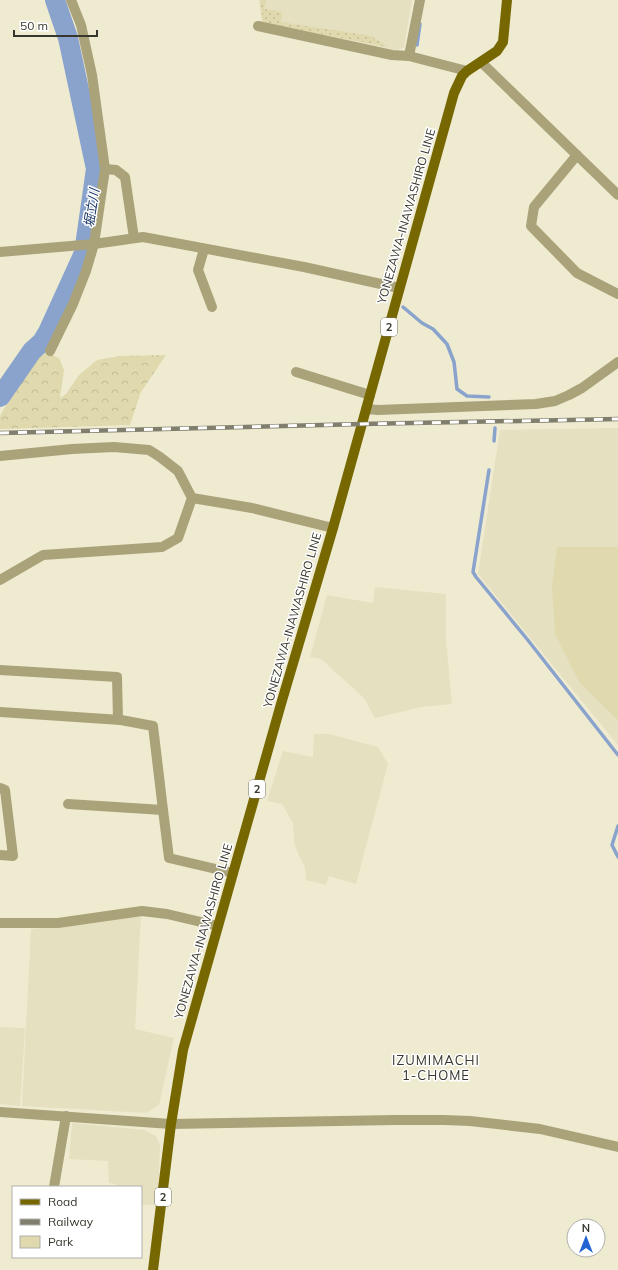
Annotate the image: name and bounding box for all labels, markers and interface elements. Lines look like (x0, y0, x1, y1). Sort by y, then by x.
scale bar (14, 12, 97, 38)
text: 50 m (20, 18, 48, 33)
street label: YONEZAWA-INAWASHIRO LINE (374, 127, 438, 306)
water label: 堀立川 (80, 186, 102, 229)
road number: 2 (381, 318, 397, 336)
street label: YONEZAWA-INAWASHIRO LINE (260, 531, 324, 710)
road number: 2 (249, 780, 265, 798)
street label: YONEZAWA-INAWASHIRO LINE (171, 842, 235, 1021)
district label: IZUMIMACHI 1-CHOME (392, 1052, 480, 1083)
legend (12, 1186, 142, 1258)
road number: 2 (155, 1188, 171, 1206)
text: Road (48, 1194, 77, 1209)
text: Railway (48, 1214, 94, 1229)
north arrow (566, 1218, 606, 1258)
text: N (582, 1221, 590, 1235)
text: Park (48, 1234, 74, 1249)

